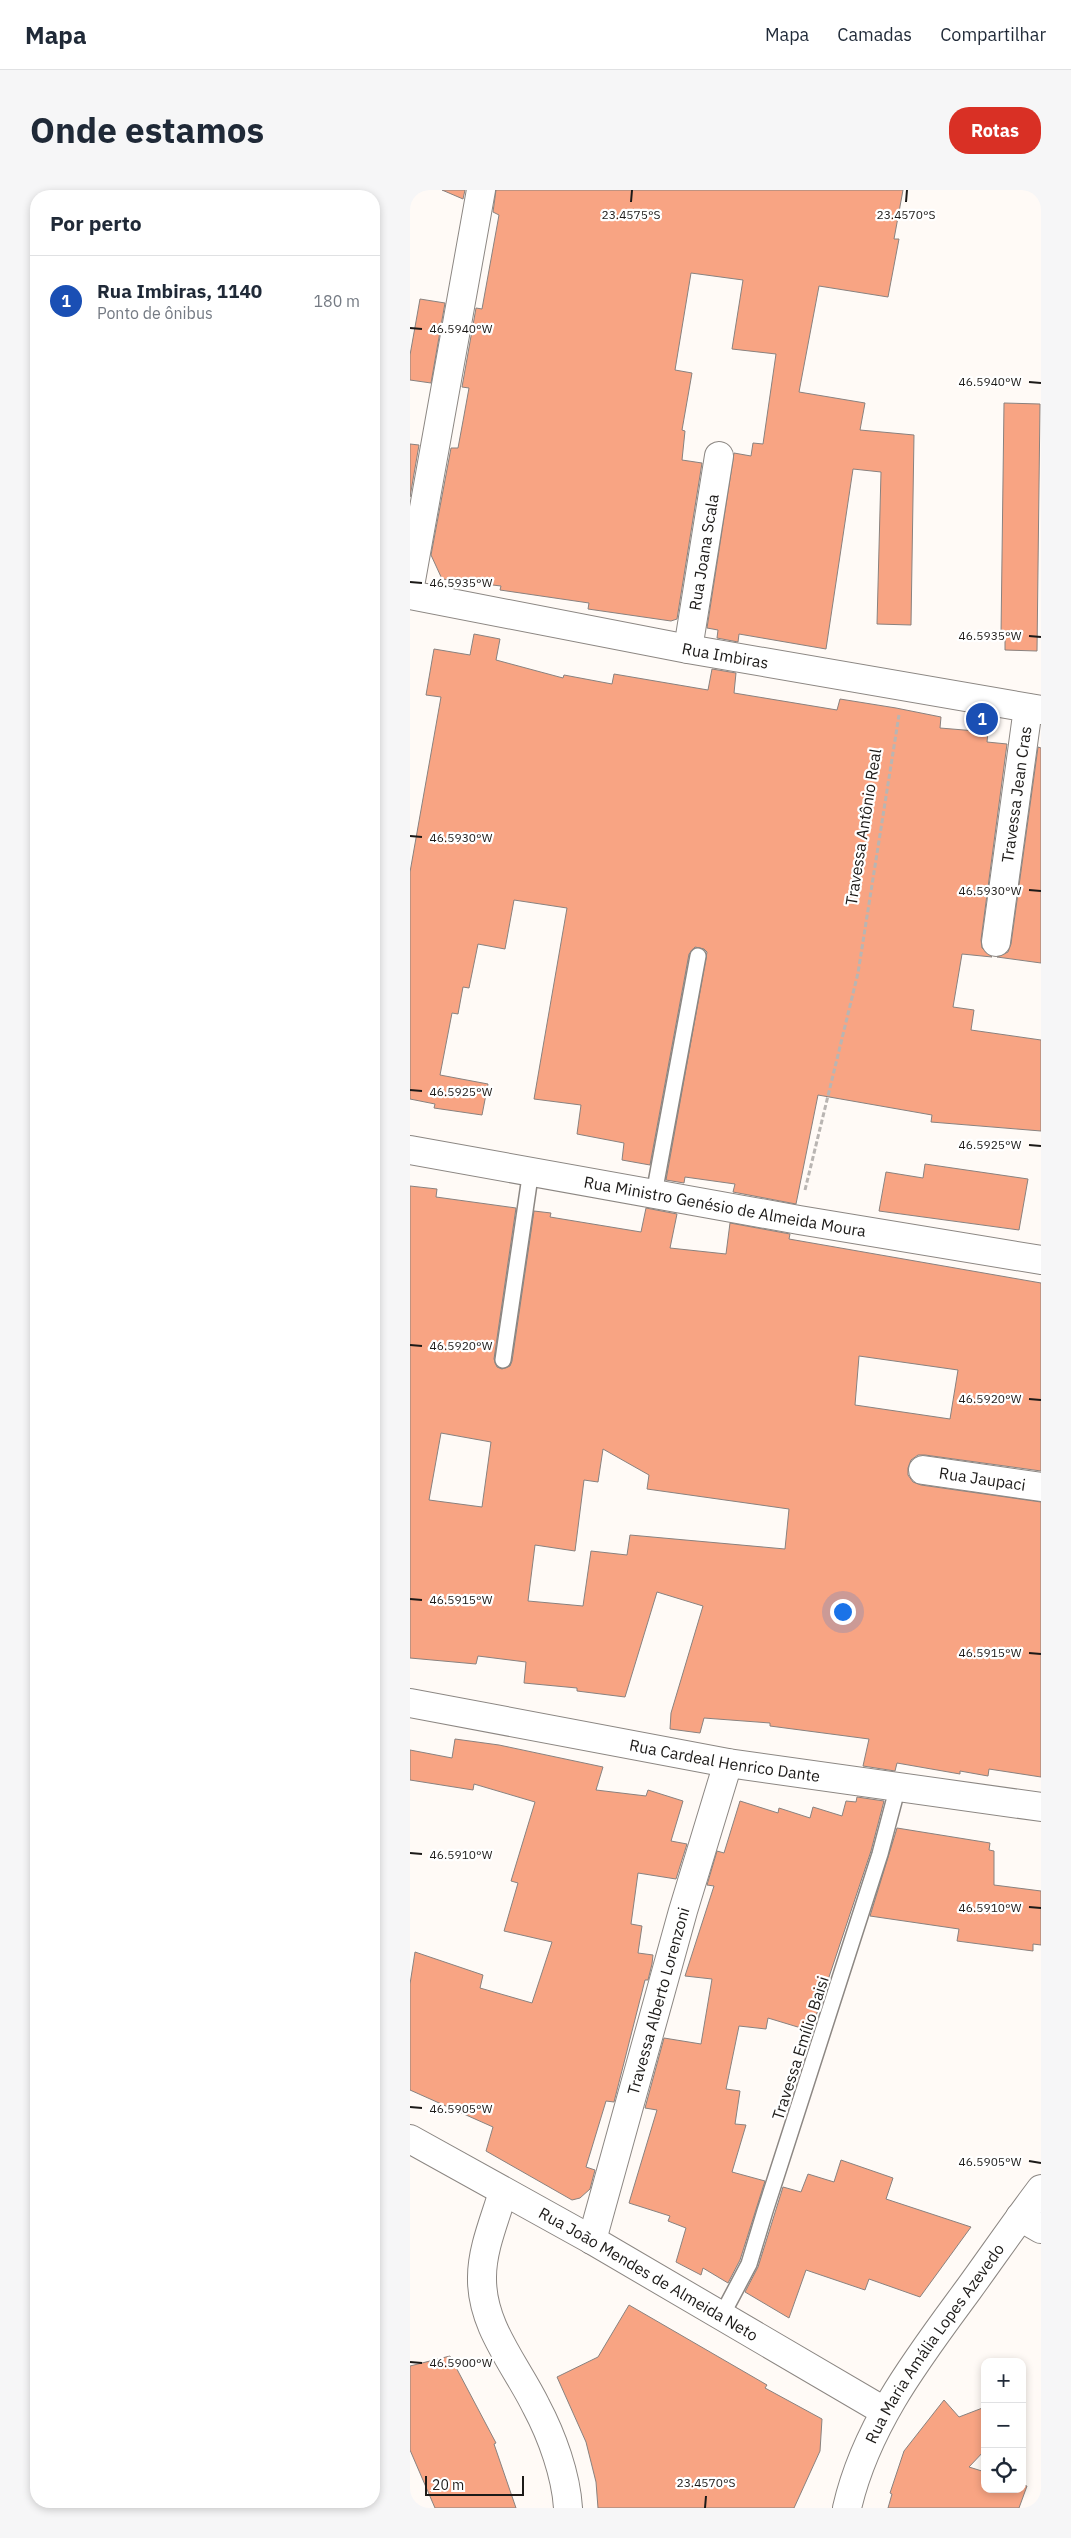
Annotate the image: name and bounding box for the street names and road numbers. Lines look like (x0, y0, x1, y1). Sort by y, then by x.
street label: Rua Joana Scala (684, 492, 723, 612)
street label: Rua Imbiras (680, 638, 770, 673)
street label: Travessa Jean Cras (997, 725, 1035, 864)
street label: Travessa Antônio Real (841, 747, 885, 907)
street label: Rua Ministro Genésio de Almeida Moura (582, 1171, 868, 1241)
street label: Rua Jaupaci (938, 1462, 1027, 1495)
street label: Rua Cardeal Henrico Dante (628, 1735, 822, 1786)
street label: Travessa Alberto Lorenzoni (623, 1905, 694, 2097)
street label: Travessa Emílio Baisi (767, 1973, 833, 2123)
street label: Rua João Mendes de Almeida Neto (535, 2203, 762, 2345)
street label: Rua Maria Amália Lopes Azevedo (861, 2239, 1008, 2446)

